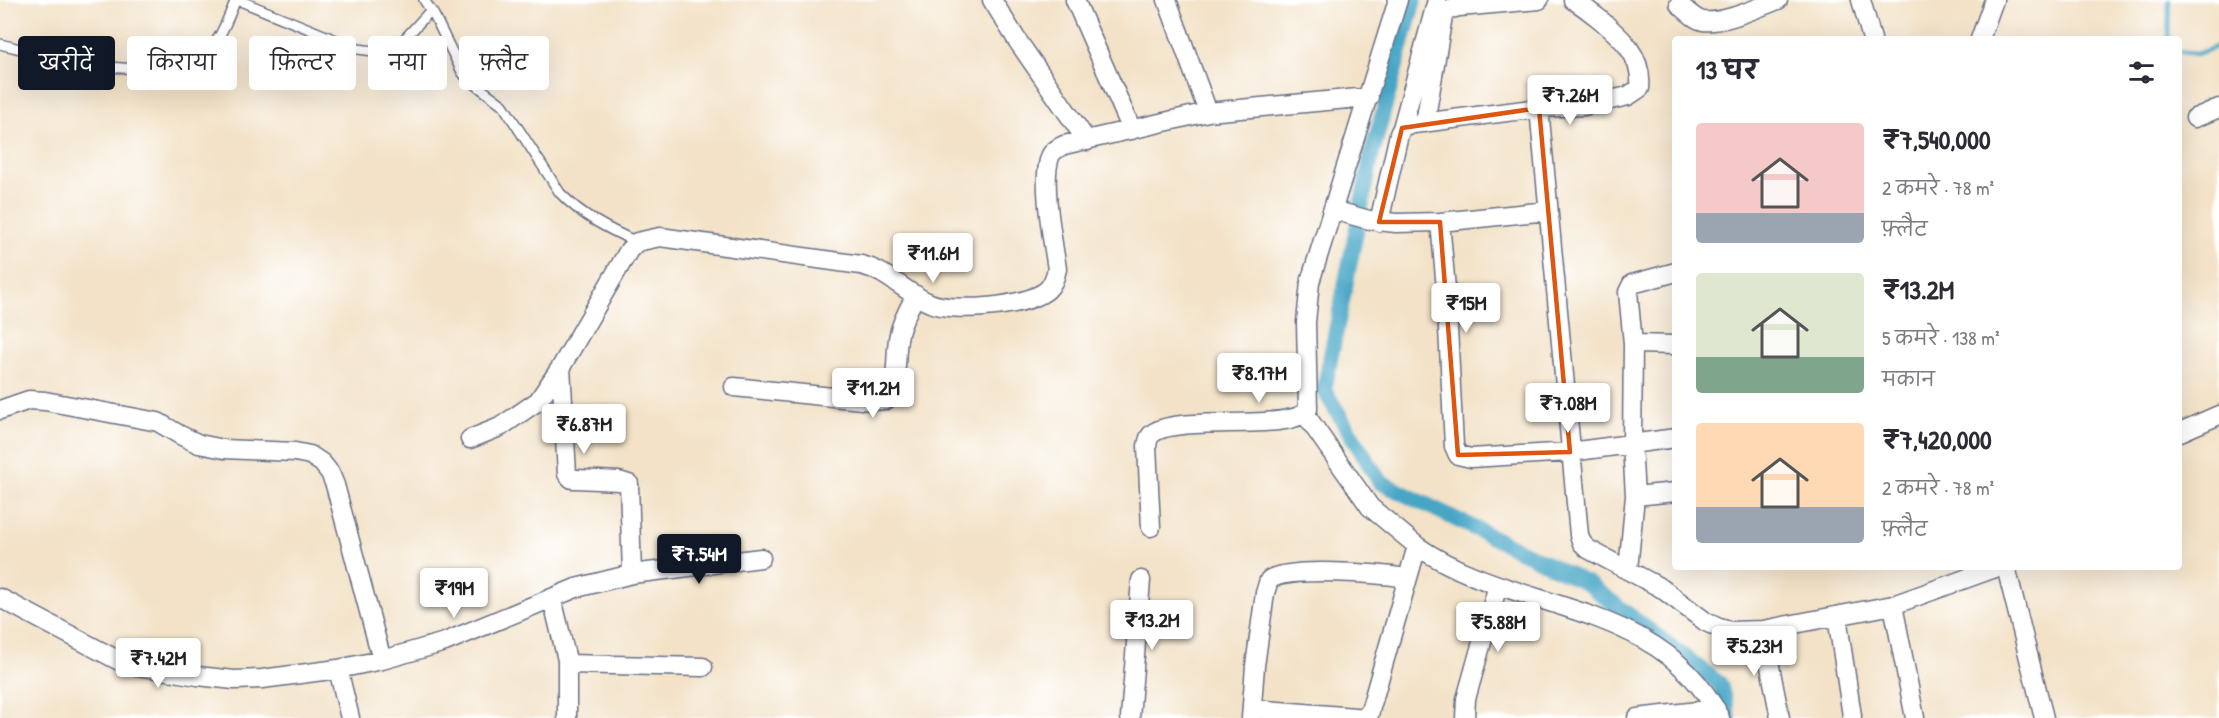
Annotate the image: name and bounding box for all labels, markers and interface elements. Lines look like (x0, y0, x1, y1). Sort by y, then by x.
chip: खरीदें (18, 36, 115, 90)
chip: किराया (127, 36, 237, 90)
chip: फ़िल्टर (249, 36, 356, 90)
chip: नया (368, 36, 447, 90)
chip: फ़्लैट (459, 36, 549, 90)
text: 13 घर (1696, 52, 1758, 87)
icon: filters (2125, 56, 2158, 89)
pin: ₹7.26M (1521, 75, 1619, 126)
text: ₹7.26M (1541, 81, 1599, 108)
text: ₹7,540,000 (1882, 122, 1991, 157)
icon: home (1744, 147, 1816, 219)
text: 2 कमरे · 78 m² (1882, 174, 1994, 201)
text: फ़्लैट (1882, 215, 1928, 242)
pin: ₹11.6M (884, 233, 982, 284)
text: ₹11.6M (907, 239, 959, 266)
text: ₹13.2M (1882, 272, 1954, 307)
pin: ₹15M (1430, 283, 1502, 334)
text: ₹15M (1445, 289, 1487, 316)
icon: home (1744, 297, 1816, 369)
text: 5 कमरे · 138 m² (1882, 324, 2000, 351)
pin: ₹8.17M (1210, 353, 1308, 404)
text: ₹8.17M (1231, 359, 1287, 386)
text: मकान (1882, 365, 1935, 392)
pin: ₹11.2M (824, 368, 922, 419)
text: ₹11.2M (846, 374, 900, 401)
pin: ₹7.08M (1519, 383, 1617, 434)
text: ₹7.08M (1539, 389, 1597, 416)
pin: ₹6.87M (535, 404, 633, 455)
text: ₹6.87M (556, 410, 612, 437)
text: ₹7,420,000 (1882, 422, 1992, 457)
icon: home (1744, 447, 1816, 519)
text: 2 कमरे · 78 m² (1882, 474, 1994, 501)
text: फ़्लैट (1882, 515, 1928, 542)
pin: ₹7.54M (650, 534, 748, 585)
text: ₹7.54M (671, 540, 727, 567)
pin: ₹19M (418, 568, 490, 619)
text: ₹19M (434, 574, 474, 601)
pin: ₹13.2M (1103, 600, 1201, 651)
pin: ₹5.88M (1449, 602, 1547, 653)
text: ₹13.2M (1124, 606, 1180, 633)
text: ₹5.88M (1470, 608, 1526, 635)
pin: ₹5.23M (1705, 626, 1803, 677)
text: ₹5.23M (1726, 632, 1782, 659)
pin: ₹7.42M (109, 638, 207, 689)
text: ₹7.42M (130, 644, 186, 671)

